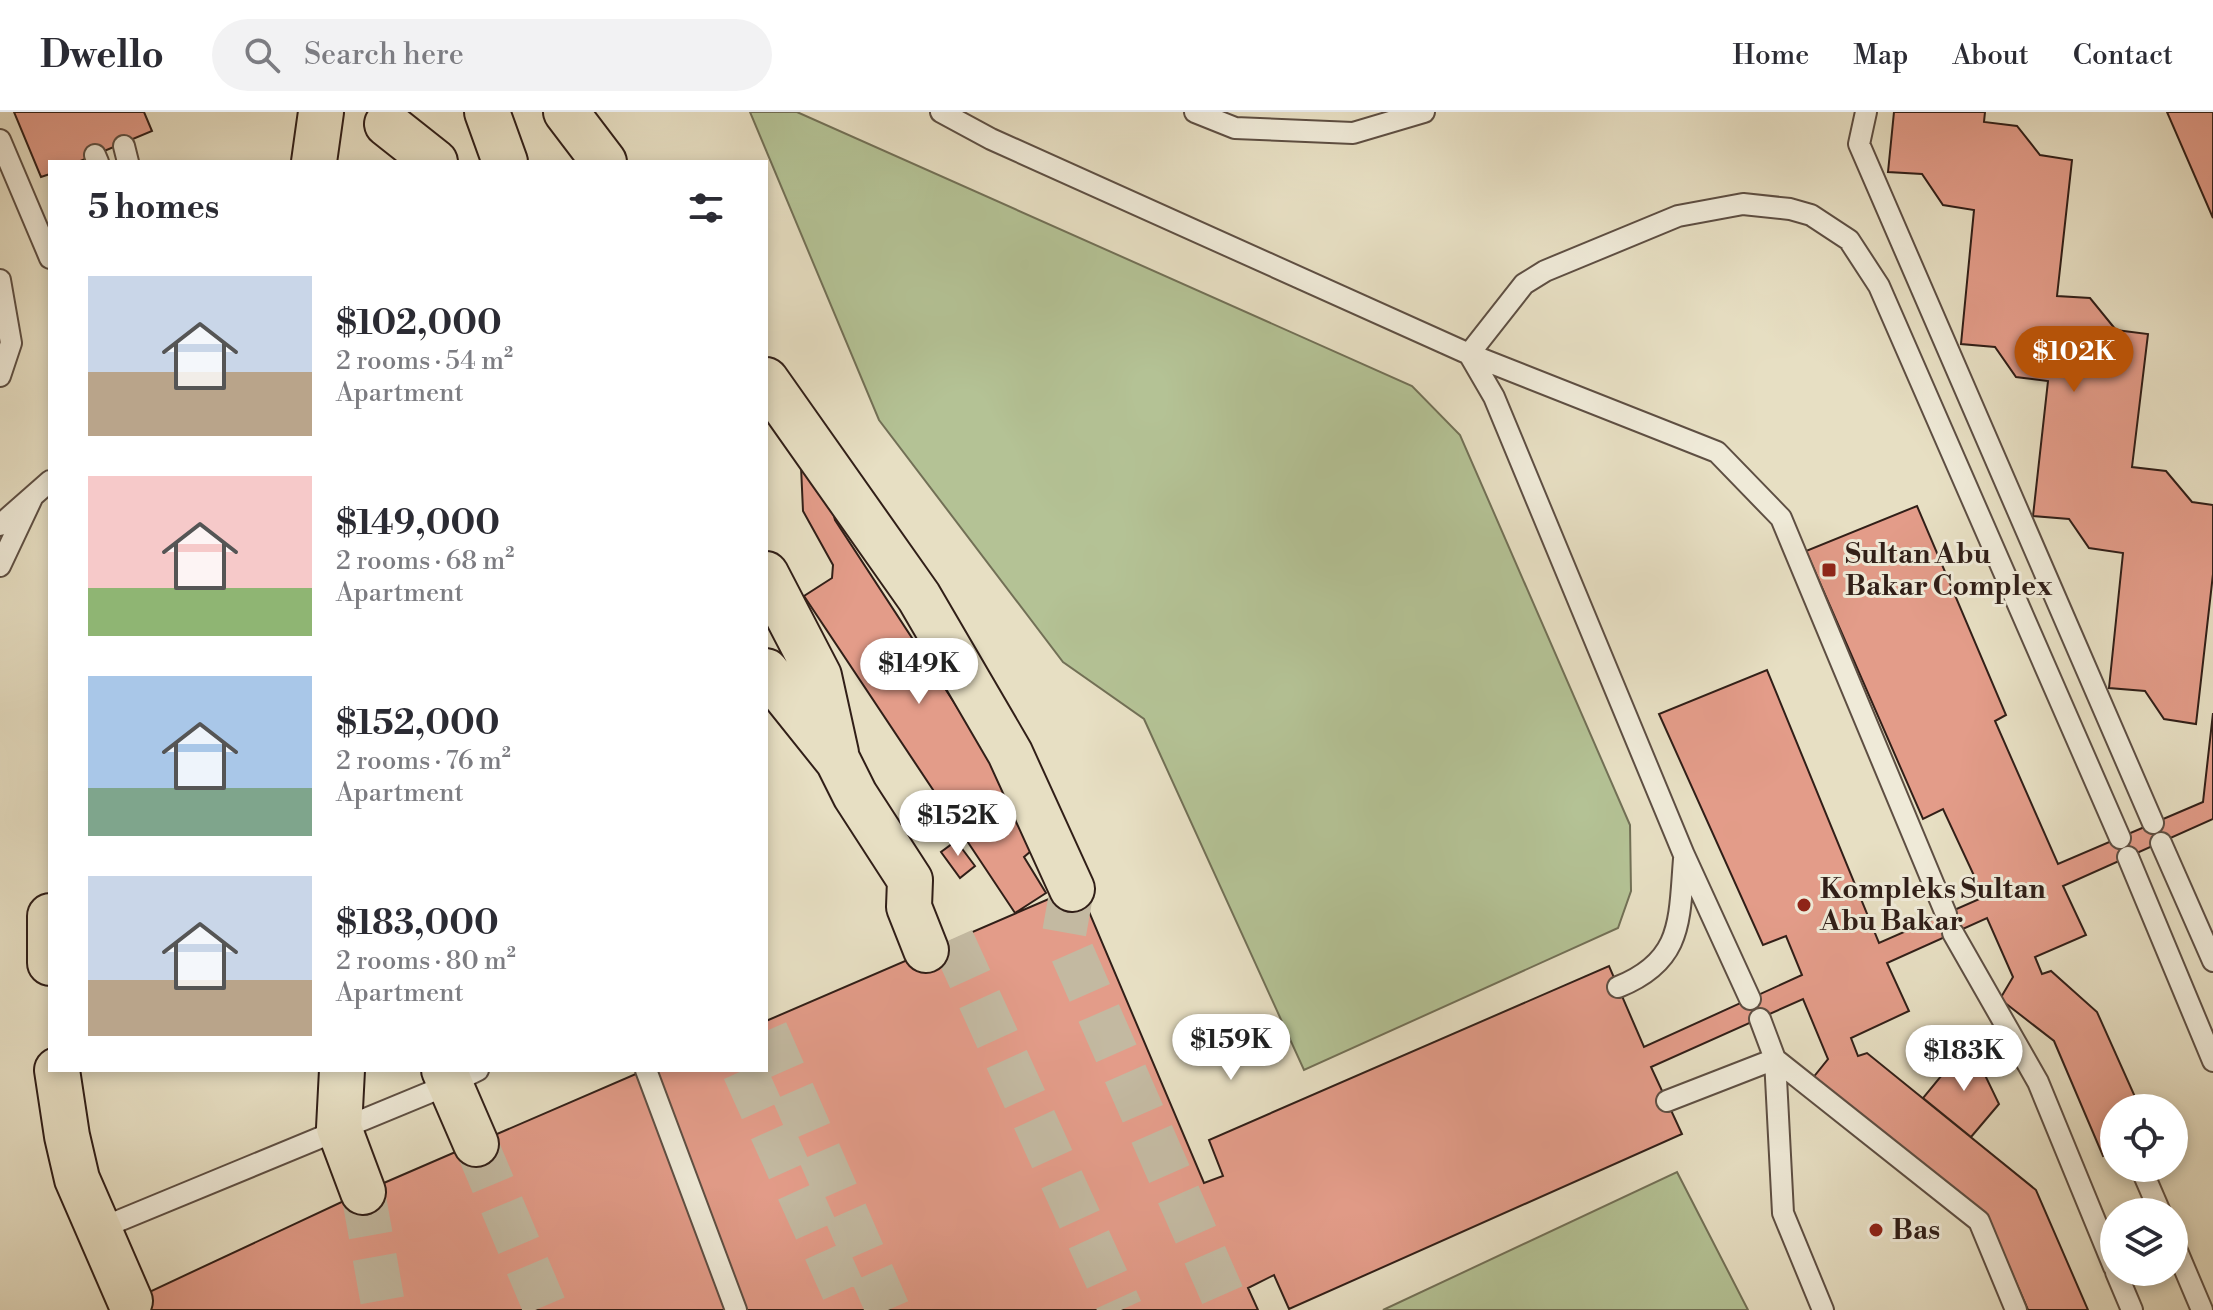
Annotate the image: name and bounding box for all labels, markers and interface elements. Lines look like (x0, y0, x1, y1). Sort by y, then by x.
search box (212, 19, 772, 91)
text: Dwello (40, 32, 164, 79)
icon: search (240, 33, 284, 77)
text: Search here (304, 36, 464, 74)
text: Home (1733, 38, 1809, 73)
text: Map (1853, 38, 1908, 73)
text: About (1952, 38, 2029, 73)
text: Contact (2073, 38, 2173, 73)
icon: filters (684, 186, 728, 230)
text: 5 homes (88, 187, 219, 229)
text: $102,000 (336, 303, 502, 345)
icon: home (152, 308, 248, 404)
pin: $102K (2018, 326, 2130, 394)
text: $102K (2032, 336, 2116, 368)
text: 2 rooms · 54 m² (336, 345, 513, 377)
text: Apartment (336, 377, 464, 409)
text: $149,000 (336, 503, 500, 545)
icon: home (152, 508, 248, 604)
place label: Sultan Abu Bakar Complex (1845, 537, 2053, 604)
text: 2 rooms · 68 m² (336, 545, 514, 577)
marker: Sultan Abu Bakar Complex (1820, 561, 1838, 579)
text: Apartment (336, 577, 464, 609)
pin: $149K (863, 638, 975, 706)
text: $149K (878, 648, 960, 680)
text: $152,000 (336, 703, 499, 745)
icon: home (152, 708, 248, 804)
text: 2 rooms · 76 m² (336, 745, 511, 777)
text: Apartment (336, 777, 464, 809)
pin: $152K (902, 790, 1014, 858)
text: $152K (917, 800, 999, 832)
place label: Kompleks Sultan Abu Bakar (1819, 872, 2046, 939)
marker: Kompleks Sultan Abu Bakar (1795, 896, 1813, 914)
text: $183,000 (336, 903, 499, 945)
icon: home (152, 908, 248, 1004)
text: 2 rooms · 80 m² (336, 945, 516, 977)
text: Apartment (336, 977, 464, 1009)
pin: $159K (1175, 1014, 1287, 1082)
text: $159K (1190, 1024, 1272, 1056)
pin: $183K (1908, 1025, 2020, 1093)
text: $183K (1924, 1035, 2004, 1067)
map controls (2100, 1094, 2188, 1286)
button: locate (2100, 1094, 2188, 1182)
button: layers (2100, 1198, 2188, 1286)
place label: Bas (1892, 1213, 1940, 1248)
marker: Bas (1867, 1221, 1885, 1239)

